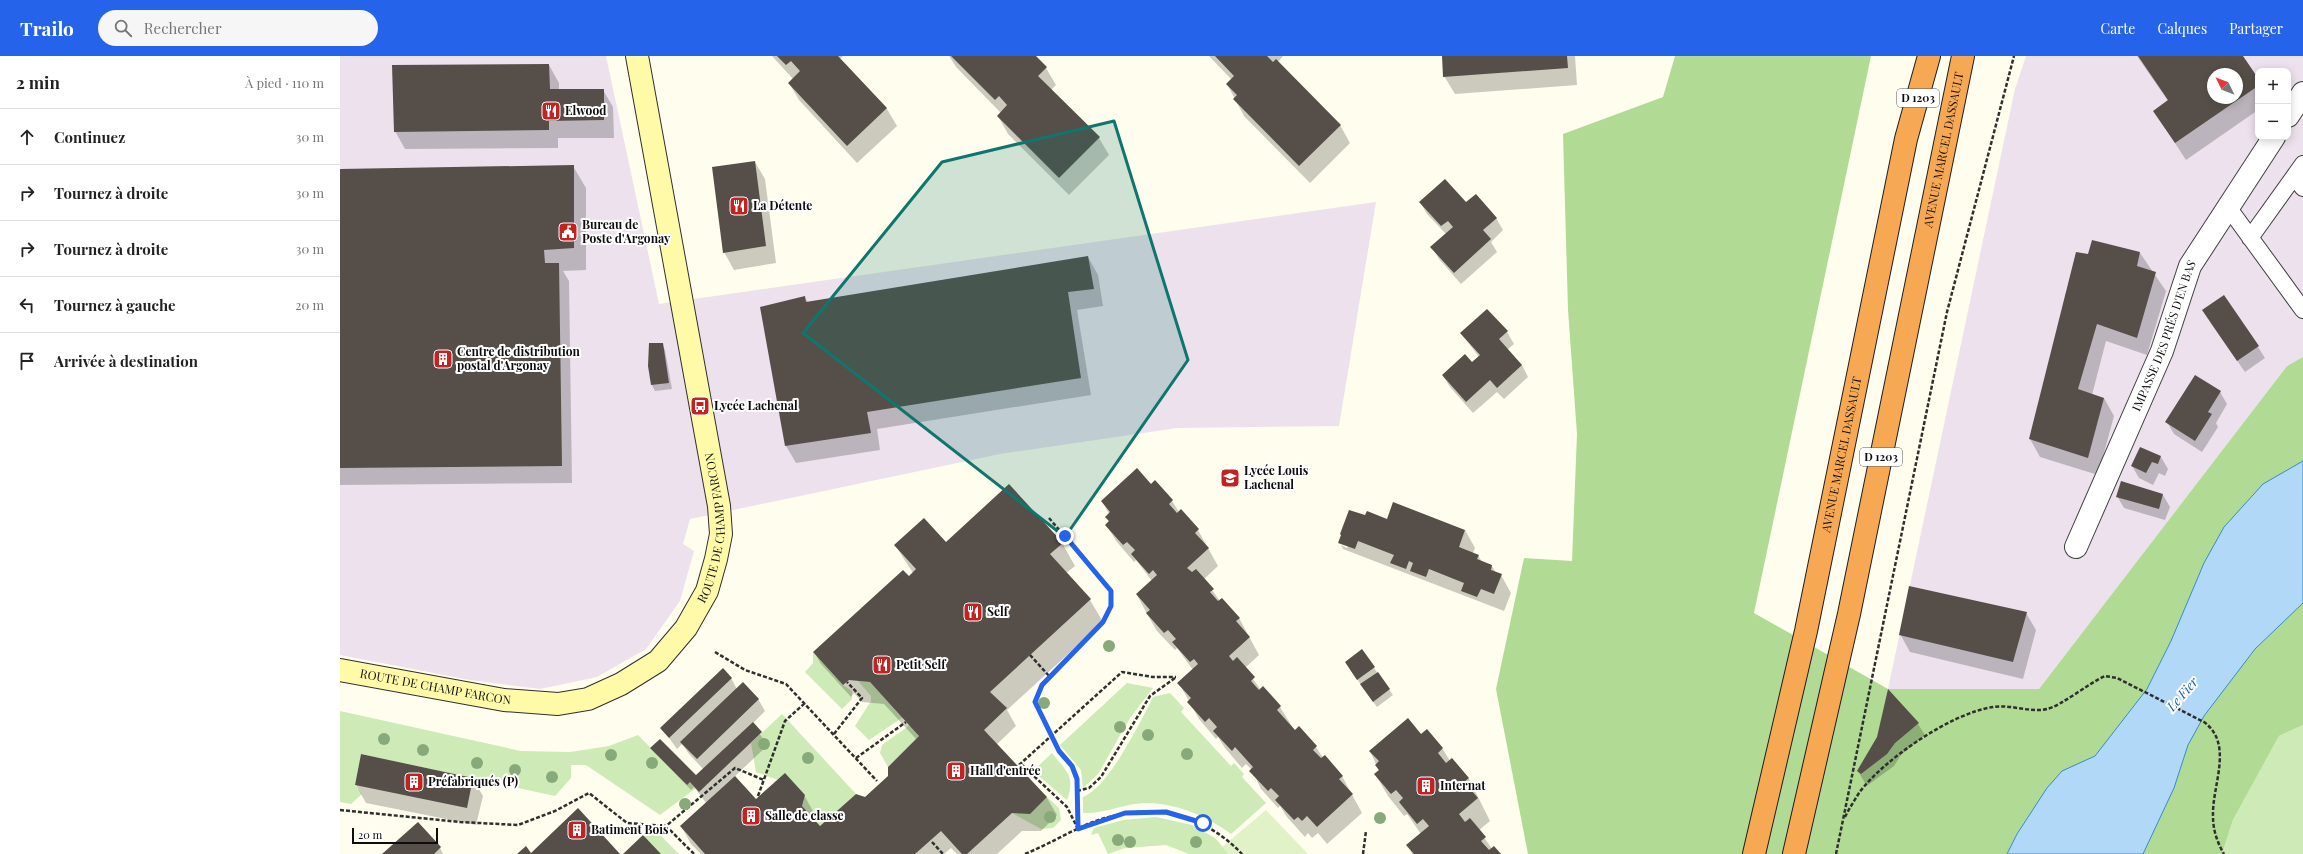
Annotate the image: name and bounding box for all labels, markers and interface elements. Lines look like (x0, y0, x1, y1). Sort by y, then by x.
search box (98, 10, 378, 46)
text: Trailo (20, 15, 74, 41)
icon: search (112, 17, 134, 39)
text: Rechercher (144, 18, 222, 38)
text: Carte (2101, 19, 2135, 38)
text: Calques (2157, 19, 2207, 38)
text: Partager (2229, 19, 2283, 38)
north arrow (2207, 68, 2243, 104)
map controls (2255, 68, 2291, 140)
button: + (2255, 68, 2291, 104)
street label: AVENUE MARCEL DASSAULT (1919, 70, 1967, 230)
text: 2 min (16, 71, 60, 93)
text: À pied · 110 m (245, 74, 324, 91)
road number: D 1203 (1897, 89, 1939, 107)
restaurant icon: Elwood (540, 100, 562, 122)
place label: Elwood (565, 102, 606, 118)
button: − (2255, 104, 2291, 140)
icon: ahead (16, 126, 38, 148)
text: Continuez (54, 127, 125, 147)
text: 30 m (296, 128, 324, 145)
icon: right (16, 182, 38, 204)
text: Tournez à droite (54, 183, 168, 203)
text: 30 m (296, 184, 324, 201)
restaurant icon: La Détente (728, 195, 750, 217)
place label: La Détente (753, 197, 812, 213)
place label: Bureau de Poste d'Argonay (582, 216, 671, 246)
public building icon: Bureau de Poste d'Argonay (557, 221, 579, 243)
icon: right (16, 238, 38, 260)
text: Tournez à droite (54, 239, 168, 259)
text: 30 m (296, 240, 324, 257)
street label: IMPASSE DES PRÉS D'EN BAS (2128, 256, 2199, 413)
icon: left (16, 294, 38, 316)
text: Tournez à gauche (54, 295, 176, 315)
text: 20 m (295, 296, 324, 313)
place label: Centre de distribution postal d'Argonay (457, 343, 581, 373)
building icon: Centre de distribution postal d'Argonay (432, 348, 454, 370)
icon: arrive (16, 350, 38, 372)
text: Arrivée à destination (54, 351, 198, 371)
street label: AVENUE MARCEL DASSAULT (1817, 375, 1865, 535)
bus stop icon: Lycée Lachenal (689, 395, 711, 417)
place label: Lycée Lachenal (714, 397, 798, 413)
road number: D 1203 (1860, 448, 1902, 466)
street label: ROUTE DE CHAMP FARCON (693, 451, 728, 605)
place label: Lycée Louis Lachenal (1244, 462, 1309, 492)
school or university icon: Lycée Louis Lachenal (1219, 467, 1241, 489)
route end (1056, 527, 1074, 545)
restaurant icon: Self (962, 601, 984, 623)
place label: Self (987, 603, 1010, 619)
restaurant icon: Petit Self (871, 654, 893, 676)
place label: Petit Self (896, 656, 947, 672)
street label: ROUTE DE CHAMP FARCON (359, 665, 512, 708)
water label: Le Fier (2162, 673, 2201, 715)
building icon: Hall d'entrée (945, 760, 967, 782)
place label: Hall d'entrée (970, 762, 1041, 778)
building icon: Préfabriqués (P) (403, 771, 425, 793)
place label: Préfabriqués (P) (428, 773, 518, 789)
building icon: Internat (1415, 775, 1437, 797)
place label: Internat (1440, 777, 1486, 793)
building icon: Salle de classe (740, 805, 762, 827)
place label: Salle de classe (765, 807, 844, 823)
route start (1194, 814, 1212, 832)
building icon: Batiment Bois (566, 819, 588, 841)
place label: Batiment Bois (591, 821, 669, 837)
scale bar (352, 826, 438, 845)
text: 20 m (358, 827, 382, 842)

